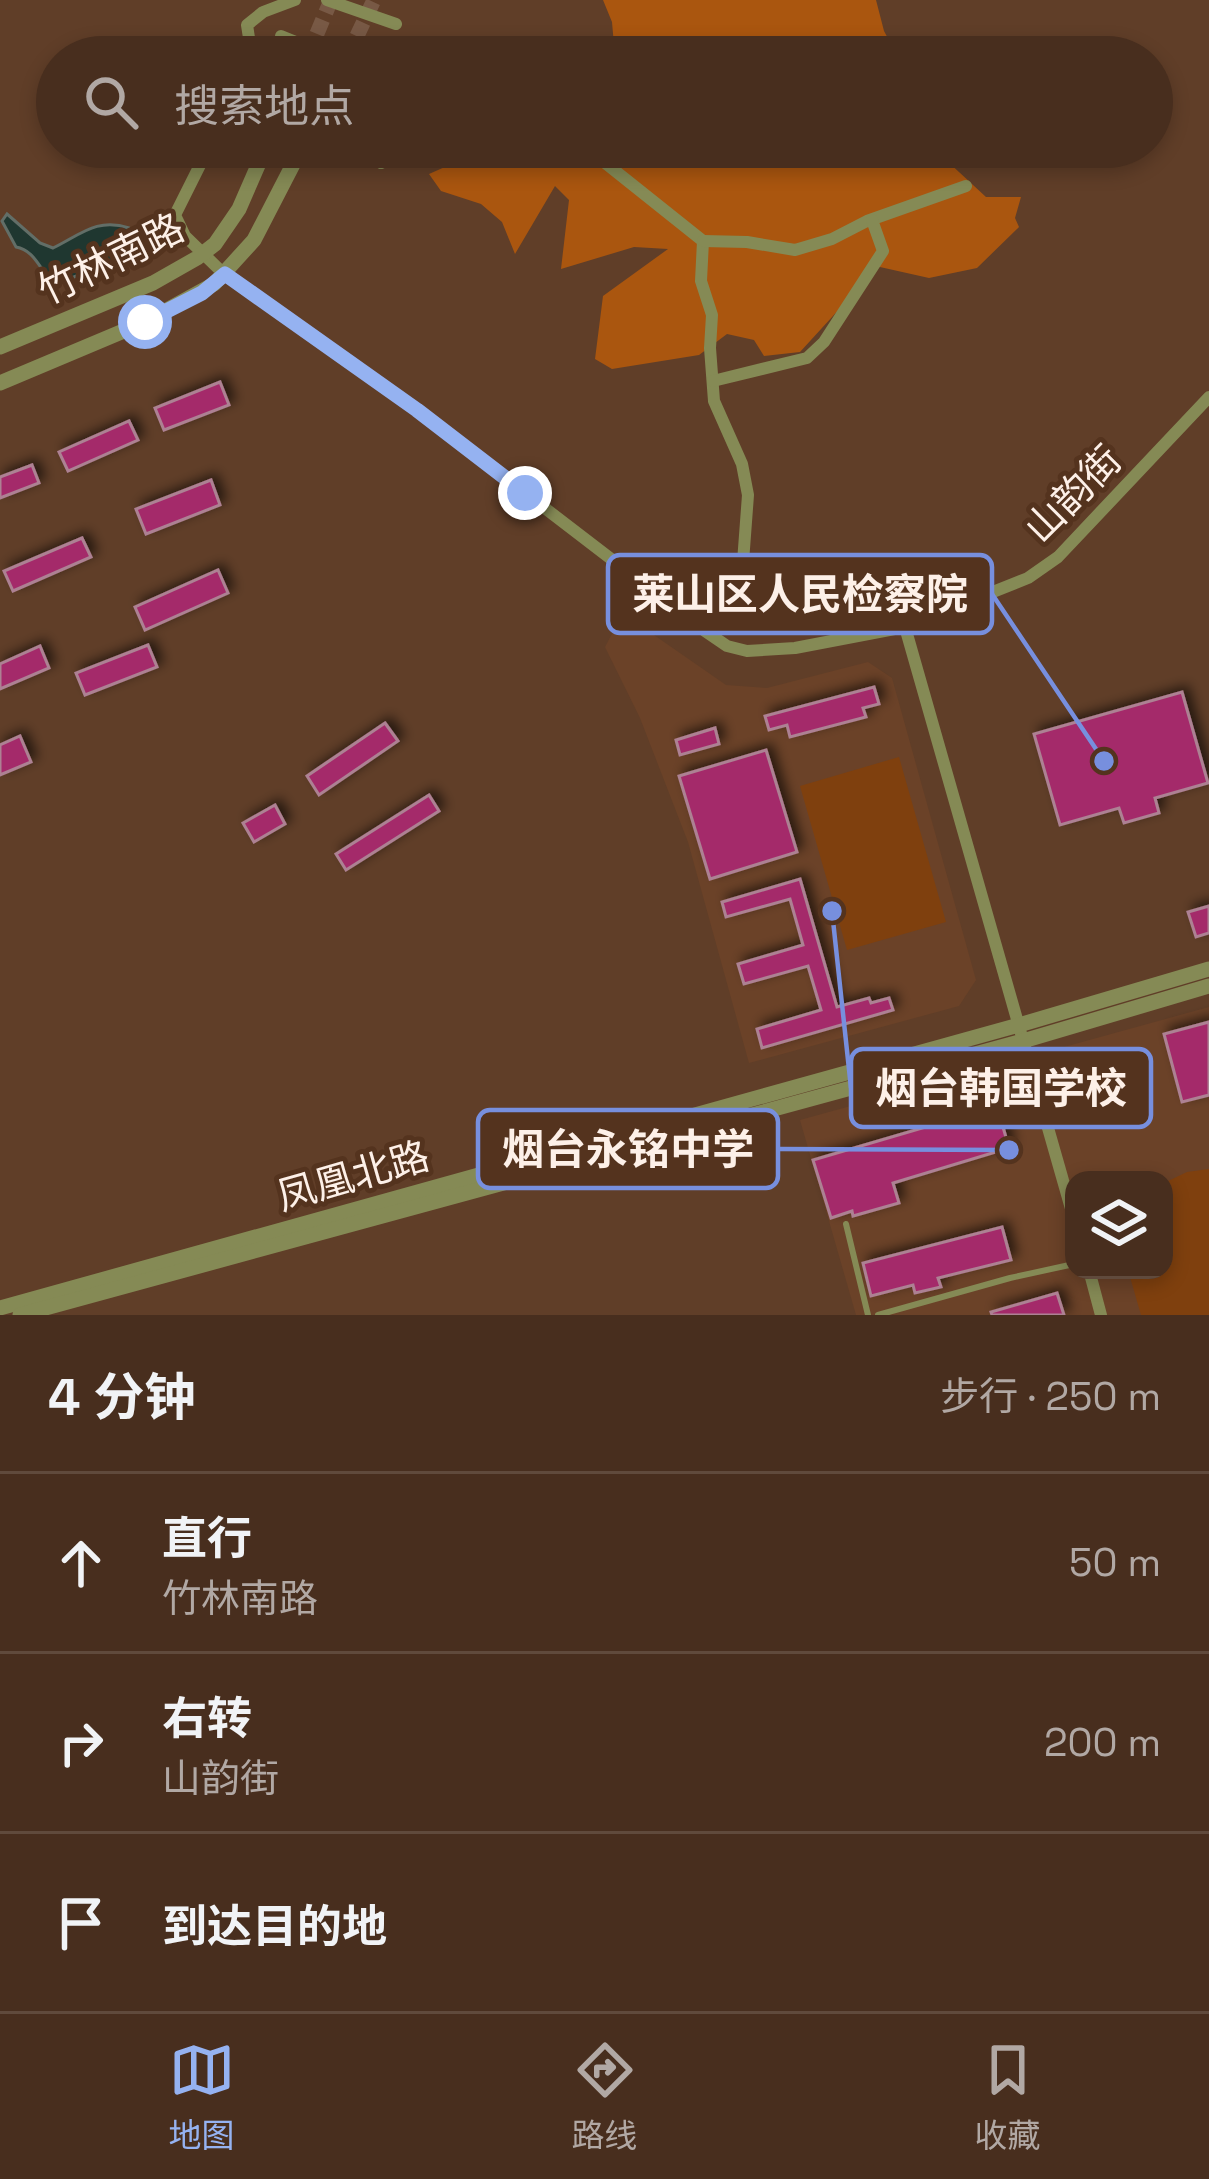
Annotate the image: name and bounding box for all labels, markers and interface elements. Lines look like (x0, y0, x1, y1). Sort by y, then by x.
search box (36, 36, 1173, 168)
icon: search (78, 69, 144, 135)
text: 搜索地点 (174, 78, 354, 135)
street label: 竹林南路 (30, 203, 192, 315)
route start (118, 295, 172, 349)
street label: 山韵街 (1014, 435, 1132, 553)
route end (498, 466, 552, 520)
callout: 莱山区人民检察院 (608, 555, 992, 633)
text: 莱山区人民检察院 (632, 568, 968, 621)
callout: 烟台韩国学校 (851, 1049, 1151, 1127)
text: 烟台韩国学校 (875, 1062, 1127, 1115)
callout: 烟台永铭中学 (478, 1110, 778, 1188)
text: 烟台永铭中学 (502, 1123, 754, 1176)
street label: 凤凰北路 (271, 1131, 435, 1221)
map controls (1065, 1171, 1173, 1279)
button: layers (1065, 1171, 1173, 1279)
text: 4 分钟 (48, 1365, 195, 1430)
text: 步行 · 250 m (940, 1372, 1161, 1421)
text: 直行 (162, 1510, 252, 1567)
icon: ahead (48, 1530, 114, 1596)
text: 50 m (1069, 1538, 1161, 1587)
text: 竹林南路 (162, 1574, 318, 1623)
text: 右转 (162, 1690, 252, 1747)
icon: right (48, 1710, 114, 1776)
text: 200 m (1044, 1718, 1161, 1767)
text: 山韵街 (162, 1754, 279, 1803)
icon: arrive (48, 1890, 114, 1956)
text: 到达目的地 (162, 1898, 387, 1955)
tab: 地图 (169, 2037, 235, 2157)
tab: 路线 (572, 2037, 638, 2157)
tab: 收藏 (975, 2037, 1041, 2157)

